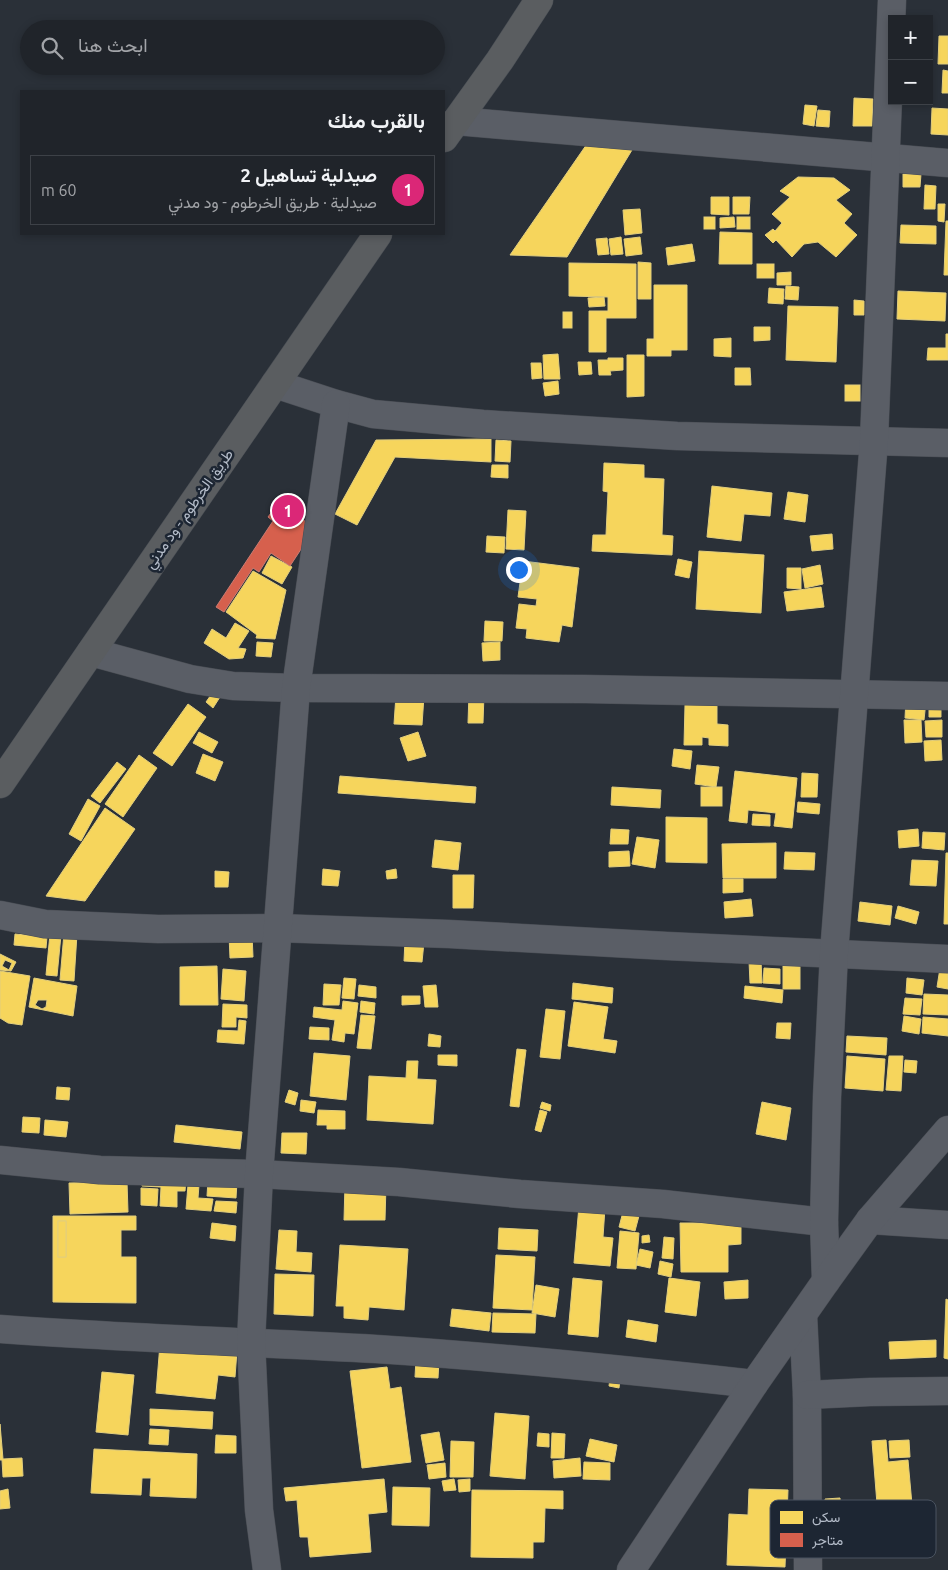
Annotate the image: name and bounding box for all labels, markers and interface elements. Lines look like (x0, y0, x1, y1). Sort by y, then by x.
map controls (888, 15, 933, 105)
button: + (888, 15, 933, 60)
search box (20, 20, 445, 75)
icon: search (38, 34, 66, 62)
text: ابحث هنا (78, 34, 148, 56)
button: − (888, 60, 933, 105)
text: بالقرب منك (328, 108, 425, 132)
text: صيدلية تساهيل 2 (240, 164, 377, 186)
text: 60 m (41, 181, 77, 199)
text: 1 (403, 181, 413, 199)
text: صيدلية · طريق الخرطوم - ود مدني (168, 193, 377, 211)
street label: طريق الخرطوم - ود مدني (141, 446, 240, 575)
pin: 1 (272, 492, 304, 530)
your location (506, 557, 532, 583)
legend (770, 1500, 936, 1558)
text: سكن (812, 1509, 840, 1526)
text: متاجر (811, 1532, 843, 1549)

